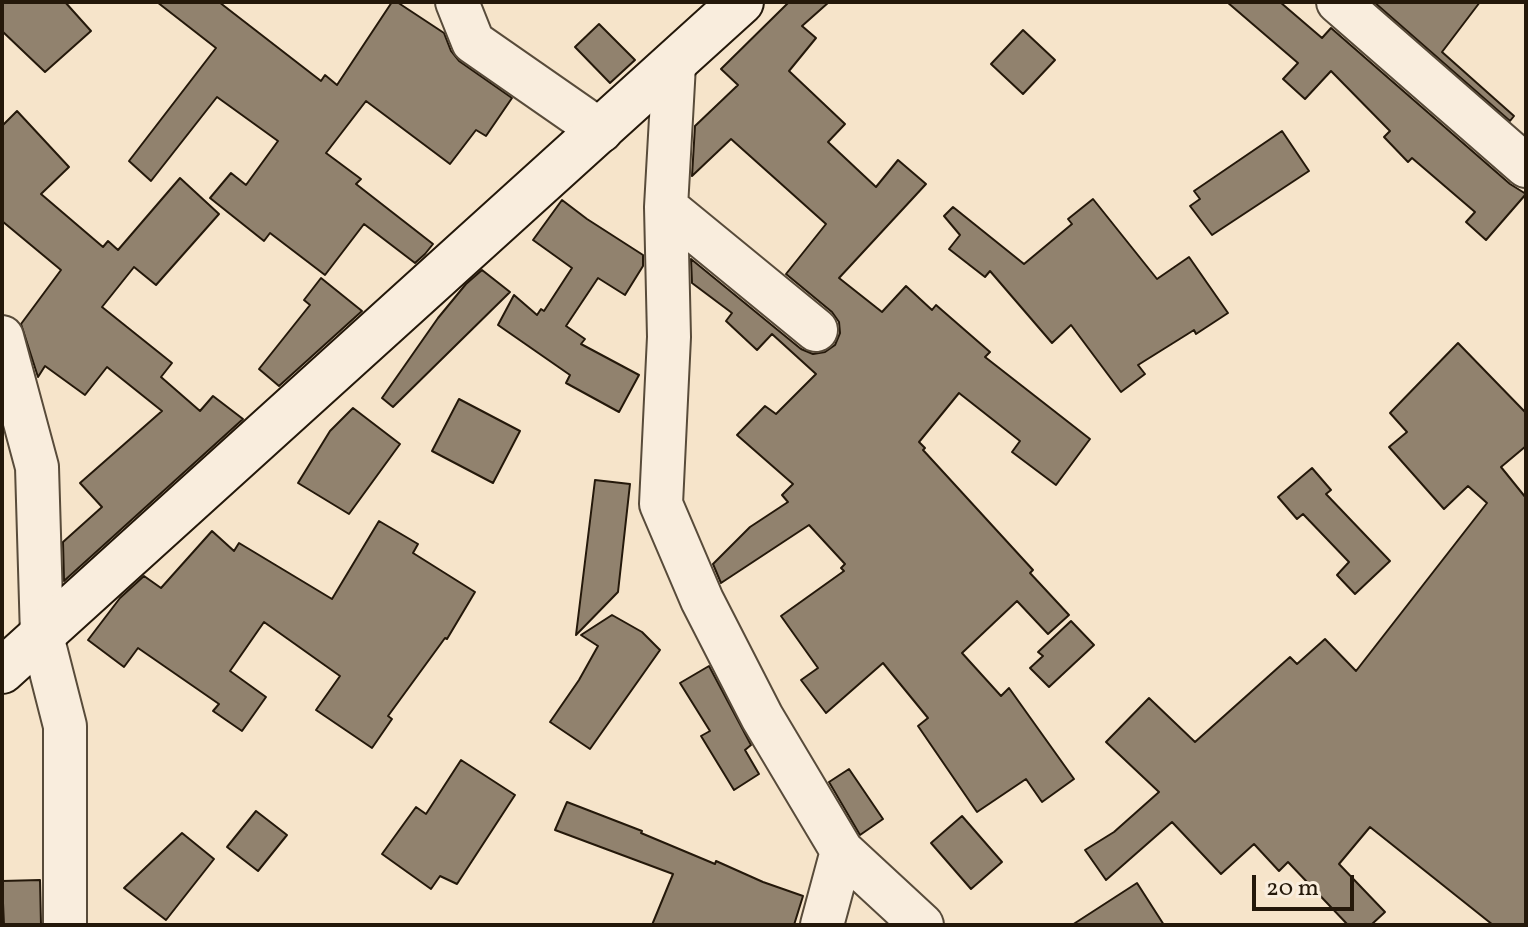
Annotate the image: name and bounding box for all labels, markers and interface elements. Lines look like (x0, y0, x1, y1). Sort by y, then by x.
scale bar (1256, 859, 1358, 909)
text: 20 m (1266, 872, 1319, 906)

